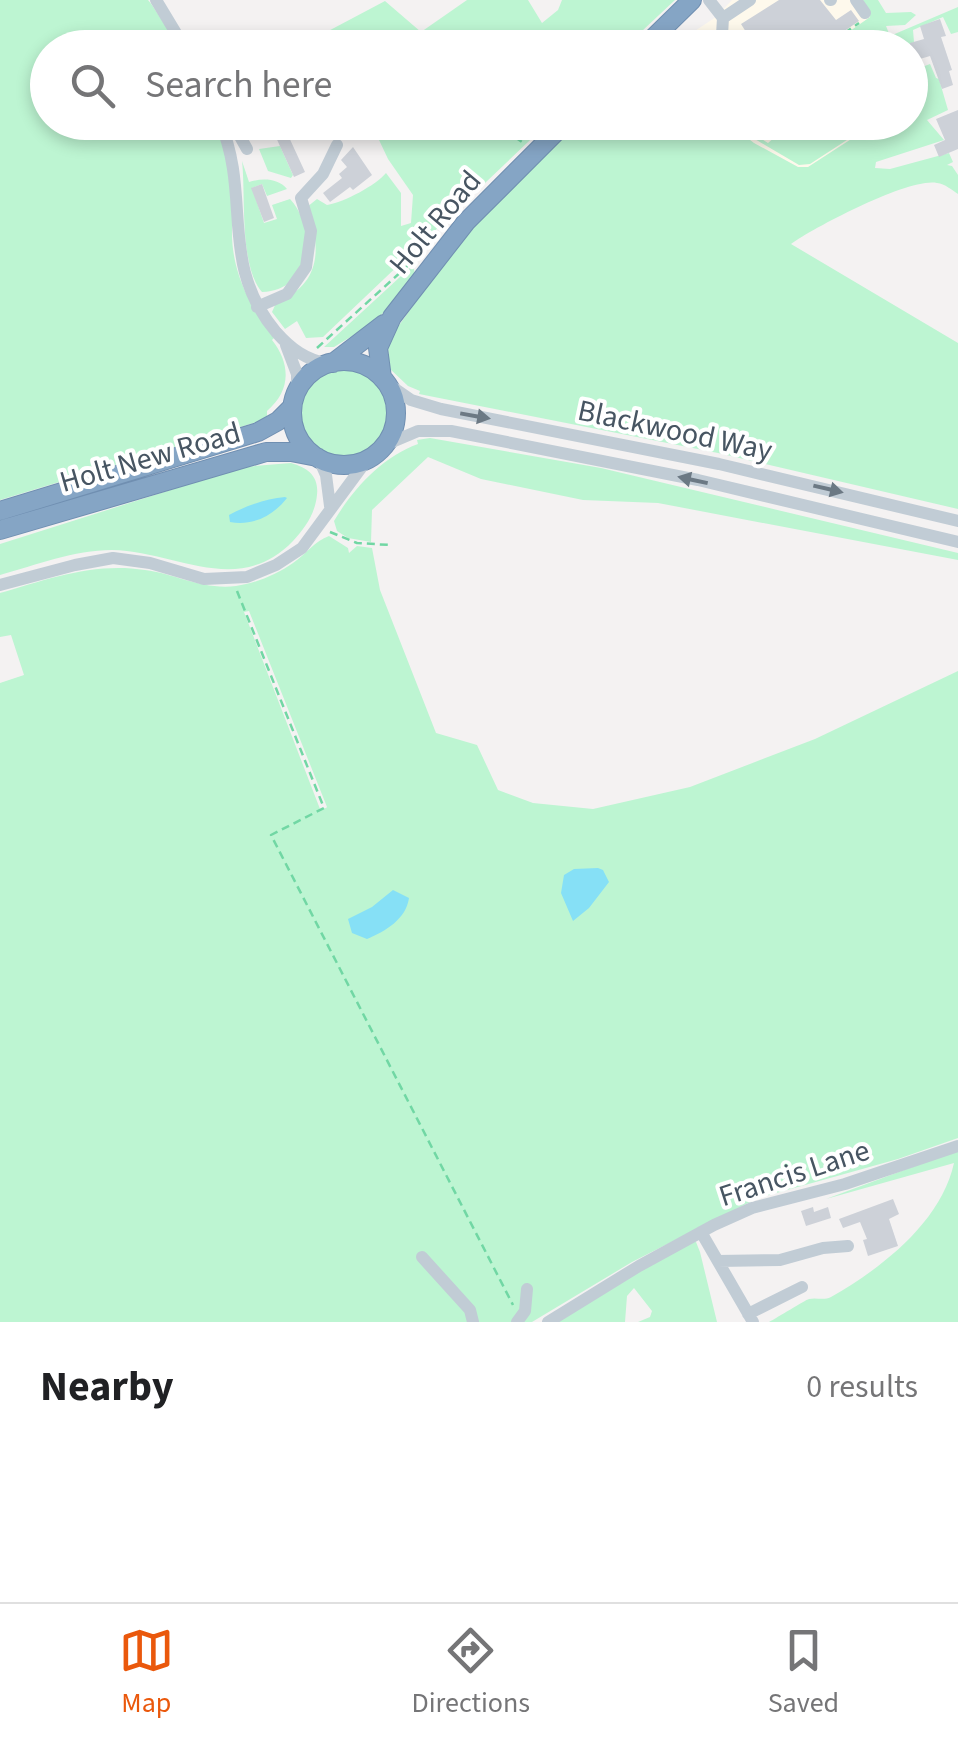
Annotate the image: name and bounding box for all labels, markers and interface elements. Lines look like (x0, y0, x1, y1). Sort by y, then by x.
search box (30, 30, 928, 140)
icon: search (65, 58, 120, 113)
text: Search here (145, 58, 332, 112)
street label: Holt Road (379, 161, 492, 284)
street label: Blackwood Way (574, 389, 776, 472)
one-way arrow (460, 408, 491, 424)
street label: Holt New Road (55, 411, 245, 504)
one-way arrow (677, 471, 708, 487)
one-way arrow (813, 482, 844, 497)
street label: Francis Lane (713, 1129, 875, 1218)
text: Nearby (40, 1357, 174, 1417)
text: 0 results (806, 1364, 918, 1410)
tab: Map (119, 1623, 174, 1723)
tab: Directions (412, 1623, 530, 1723)
tab: Saved (768, 1623, 839, 1723)

